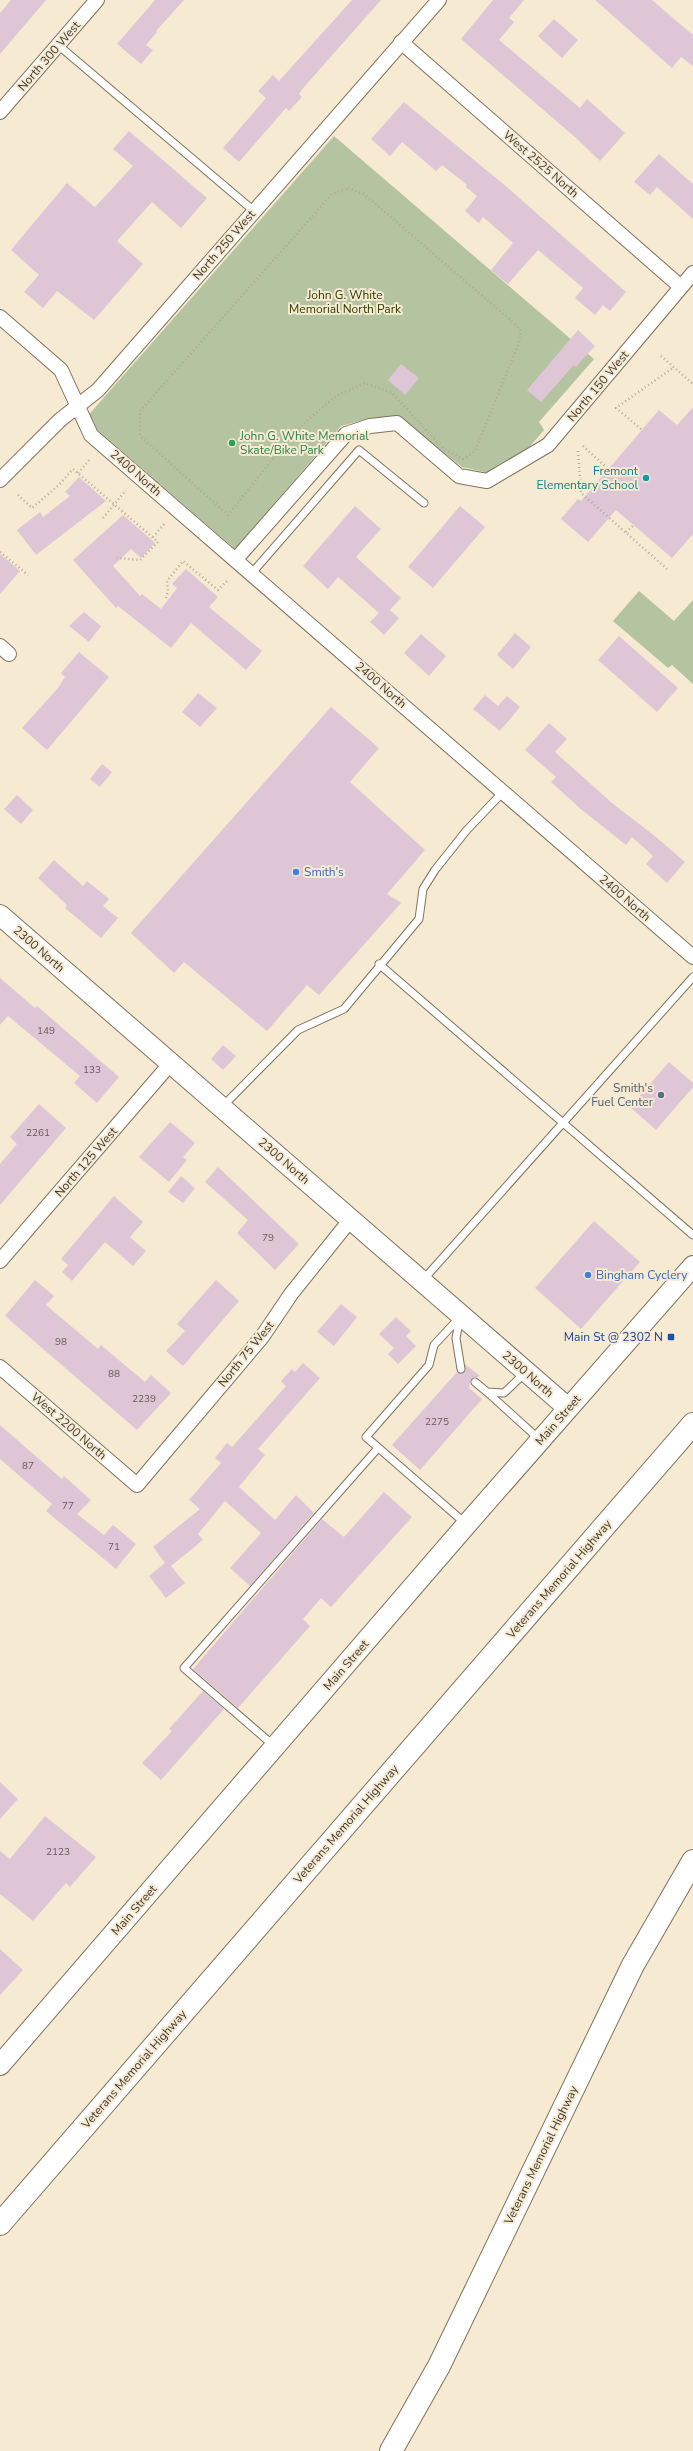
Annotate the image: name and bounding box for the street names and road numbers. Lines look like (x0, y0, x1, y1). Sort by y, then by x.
street label: North 300 West (14, 17, 84, 94)
street label: West 2525 North (500, 127, 582, 201)
street label: North 250 West (189, 206, 259, 283)
street label: North 150 West (564, 347, 633, 425)
street label: 2400 North (107, 446, 165, 500)
street label: 2400 North (352, 658, 410, 712)
street label: 2400 North (596, 871, 654, 925)
street label: 2300 North (10, 922, 68, 976)
street label: North 125 West (51, 1123, 121, 1200)
street label: 2300 North (255, 1134, 313, 1188)
street label: North 75 West (214, 1317, 278, 1390)
street label: 2300 North (499, 1347, 557, 1401)
street label: West 2200 North (28, 1389, 110, 1463)
street label: Main Street (532, 1391, 585, 1449)
street label: Veterans Memorial Highway (502, 1516, 616, 1643)
street label: Main Street (320, 1636, 373, 1694)
street label: Veterans Memorial Highway (289, 1761, 403, 1888)
street label: Main Street (108, 1881, 161, 1939)
street label: Veterans Memorial Highway (77, 2006, 191, 2133)
street label: Veterans Memorial Highway (500, 2082, 582, 2228)

